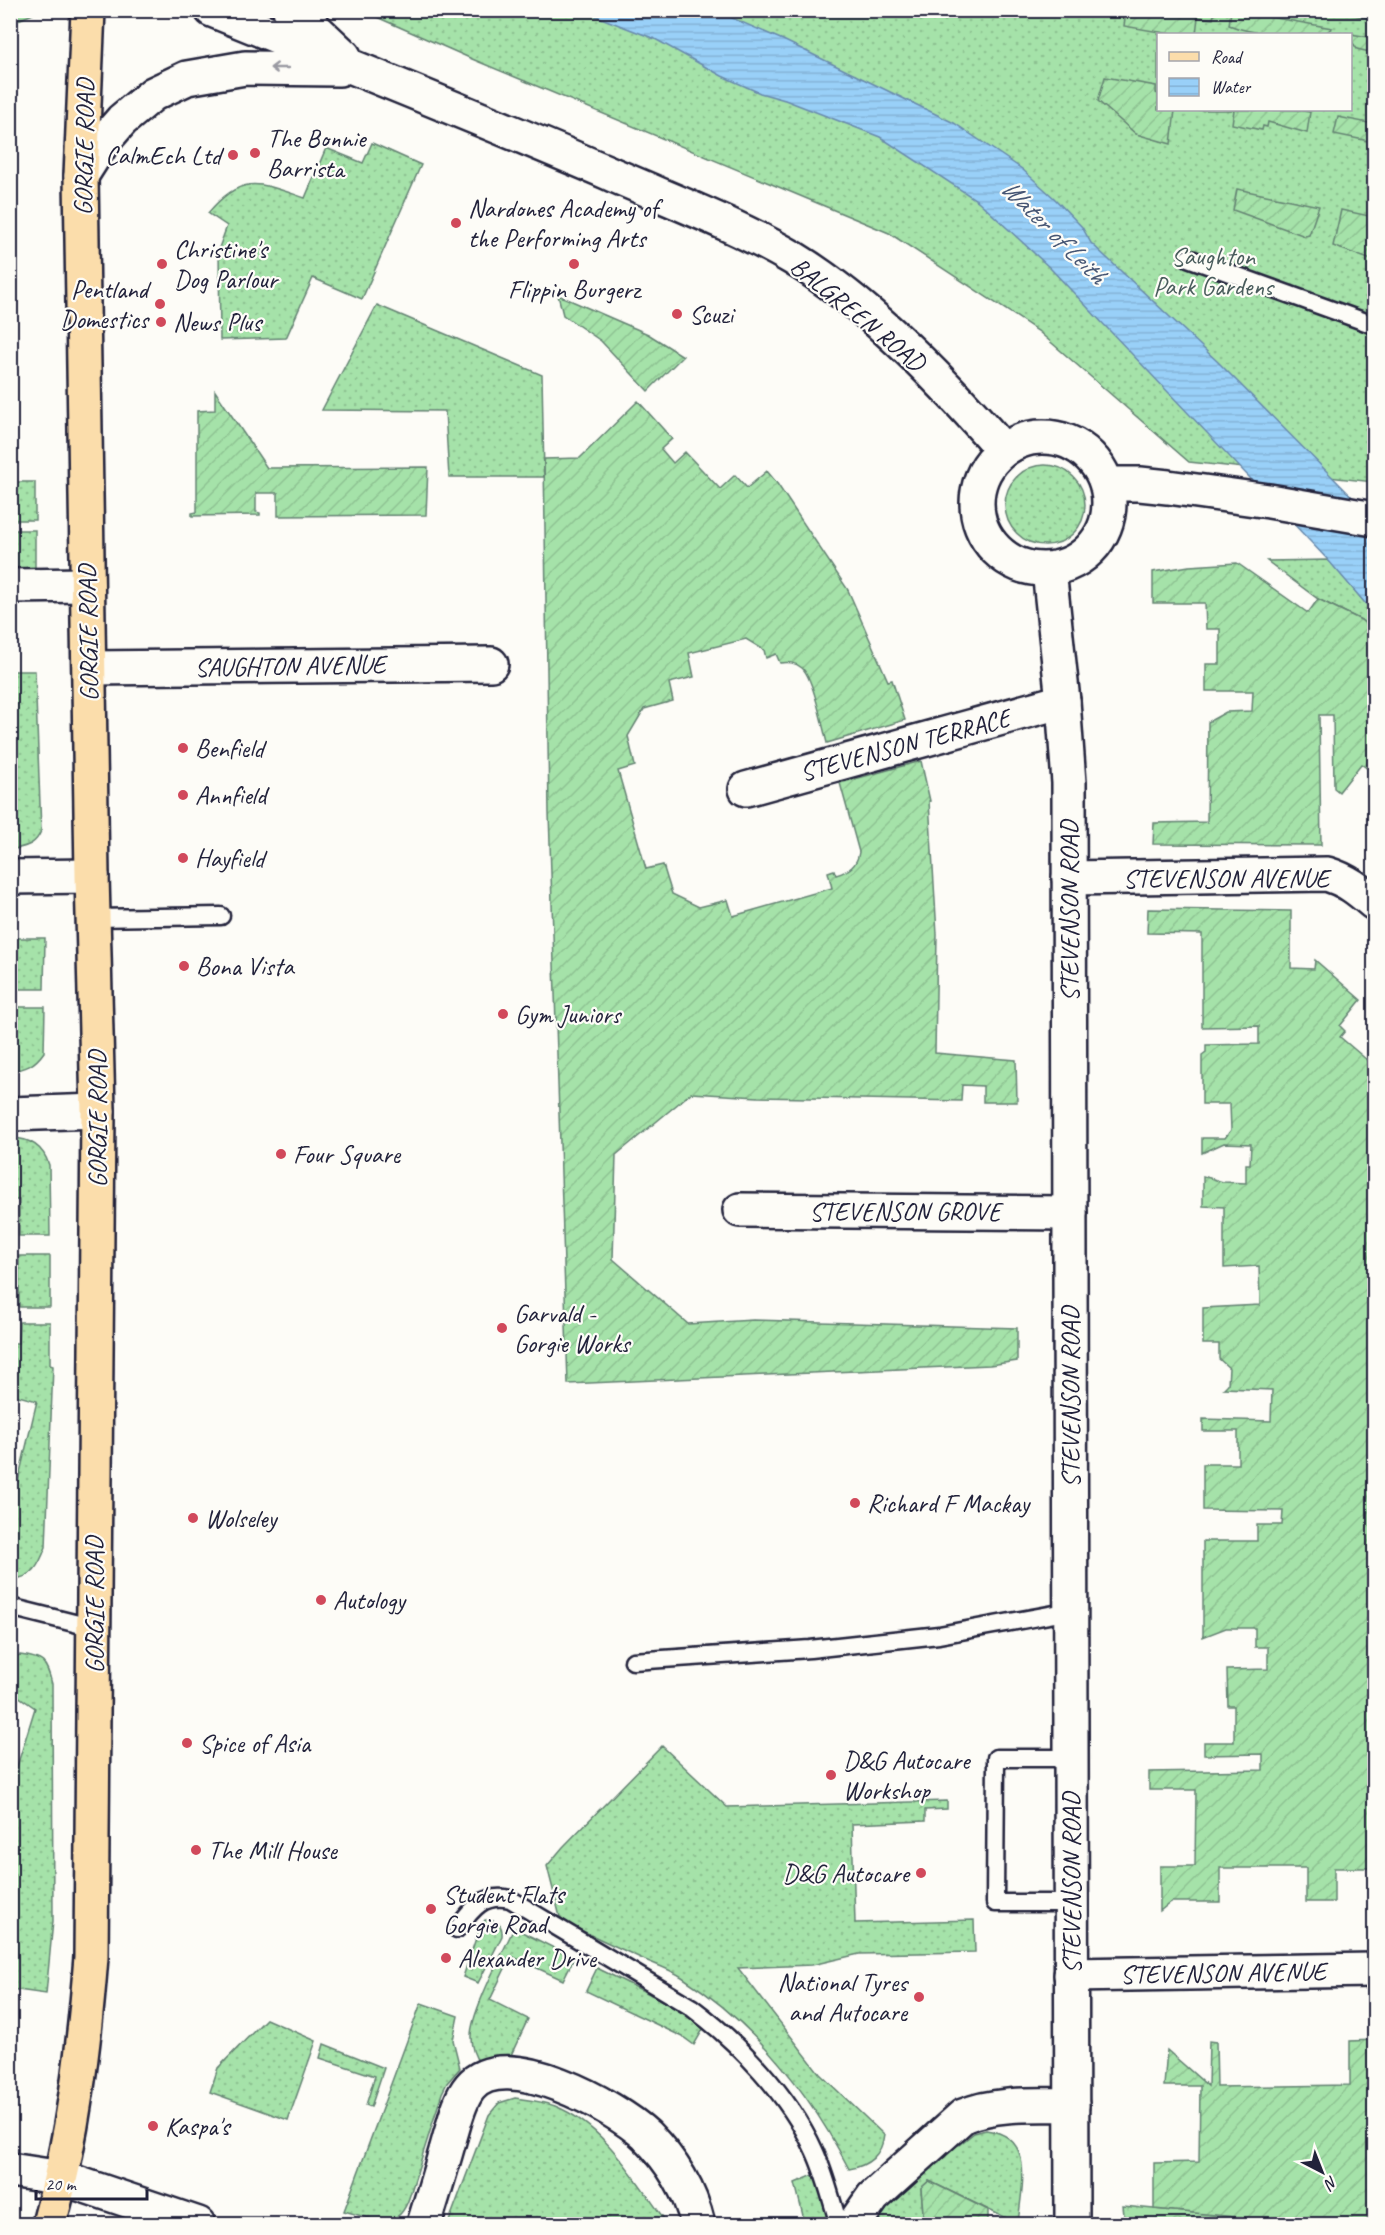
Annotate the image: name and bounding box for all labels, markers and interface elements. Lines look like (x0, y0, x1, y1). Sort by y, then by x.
legend (1157, 33, 1352, 111)
text: Road (1211, 46, 1244, 68)
one-way arrow (269, 62, 289, 74)
street label: GORGIE ROAD (66, 76, 102, 216)
text: Water (1211, 76, 1252, 98)
place label: The Bonnie Barrista (267, 122, 368, 185)
place label: CalmEch Ltd (105, 139, 225, 172)
marker: The Bonnie Barrista (248, 146, 262, 160)
marker: CalmEch Ltd (226, 148, 240, 162)
water label: Water of Leith (994, 171, 1115, 292)
place label: Nardones Academy of the Performing Arts (468, 192, 664, 255)
marker: Nardones Academy of the Performing Arts (449, 216, 463, 230)
place label: Christine's Dog Parlour (174, 233, 280, 296)
park label: Saughton Park Gardens (1153, 240, 1275, 303)
street label: BALGREEN ROAD (784, 249, 934, 380)
marker: Christine's Dog Parlour (155, 257, 169, 271)
marker: Flippin Burgerz (567, 257, 581, 271)
place label: Pentland Domestics (60, 273, 152, 336)
place label: Flippin Burgerz (508, 273, 643, 306)
marker: Pentland Domestics (153, 297, 167, 311)
place label: Scuzi (689, 298, 736, 331)
place label: News Plus (173, 306, 263, 339)
marker: Scuzi (670, 307, 684, 321)
marker: News Plus (154, 315, 168, 329)
street label: GORGIE ROAD (70, 562, 106, 702)
street label: SAUGHTON AVENUE (194, 648, 389, 684)
street label: STEVENSON TERRACE (796, 700, 1017, 789)
place label: Benfield (195, 732, 267, 765)
marker: Benfield (176, 741, 190, 755)
place label: Annfield (195, 779, 270, 812)
marker: Annfield (176, 788, 190, 802)
street label: STEVENSON ROAD (1053, 818, 1086, 1002)
place label: Hayfield (195, 842, 268, 875)
marker: Hayfield (176, 851, 190, 865)
street label: STEVENSON AVENUE (1123, 862, 1332, 895)
place label: Bona Vista (196, 950, 295, 983)
marker: Bona Vista (177, 959, 191, 973)
place label: Gym Juniors (515, 998, 622, 1031)
marker: Gym Juniors (496, 1007, 510, 1021)
street label: GORGIE ROAD (81, 1049, 114, 1187)
place label: Four Square (293, 1138, 402, 1171)
marker: Four Square (274, 1147, 288, 1161)
street label: STEVENSON GROVE (809, 1195, 1005, 1228)
place label: Garvald - Gorgie Works (514, 1297, 632, 1360)
street label: STEVENSON ROAD (1054, 1304, 1087, 1488)
marker: Garvald - Gorgie Works (495, 1321, 509, 1335)
place label: Richard F Mackay (867, 1487, 1031, 1520)
marker: Richard F Mackay (848, 1496, 862, 1510)
place label: Wolseley (205, 1502, 278, 1535)
marker: Wolseley (186, 1511, 200, 1525)
street label: GORGIE ROAD (78, 1535, 111, 1673)
place label: Autology (333, 1584, 407, 1617)
marker: Autology (314, 1593, 328, 1607)
place label: Spice of Asia (199, 1727, 312, 1760)
marker: Spice of Asia (180, 1736, 194, 1750)
place label: D&G Autocare Workshop (843, 1744, 972, 1807)
marker: D&G Autocare Workshop (824, 1768, 838, 1782)
street label: STEVENSON ROAD (1055, 1790, 1088, 1974)
place label: The Mill House (208, 1834, 338, 1867)
marker: The Mill House (189, 1843, 203, 1857)
place label: D&G Autocare (783, 1857, 912, 1890)
marker: D&G Autocare (914, 1866, 928, 1880)
place label: Student Flats Gorgie Road (443, 1878, 566, 1941)
marker: Student Flats Gorgie Road (424, 1902, 438, 1916)
place label: Alexander Drive (458, 1942, 597, 1975)
marker: Alexander Drive (439, 1951, 453, 1965)
street label: STEVENSON AVENUE (1120, 1955, 1329, 1991)
place label: National Tyres and Autocare (778, 1966, 909, 2029)
marker: National Tyres and Autocare (912, 1990, 926, 2004)
place label: Kaspa's (165, 2110, 231, 2143)
marker: Kaspa's (146, 2119, 160, 2133)
north arrow (1292, 2142, 1352, 2202)
scale bar (36, 2163, 147, 2201)
text: N (1319, 2172, 1342, 2195)
text: 20 m (45, 2173, 78, 2195)

